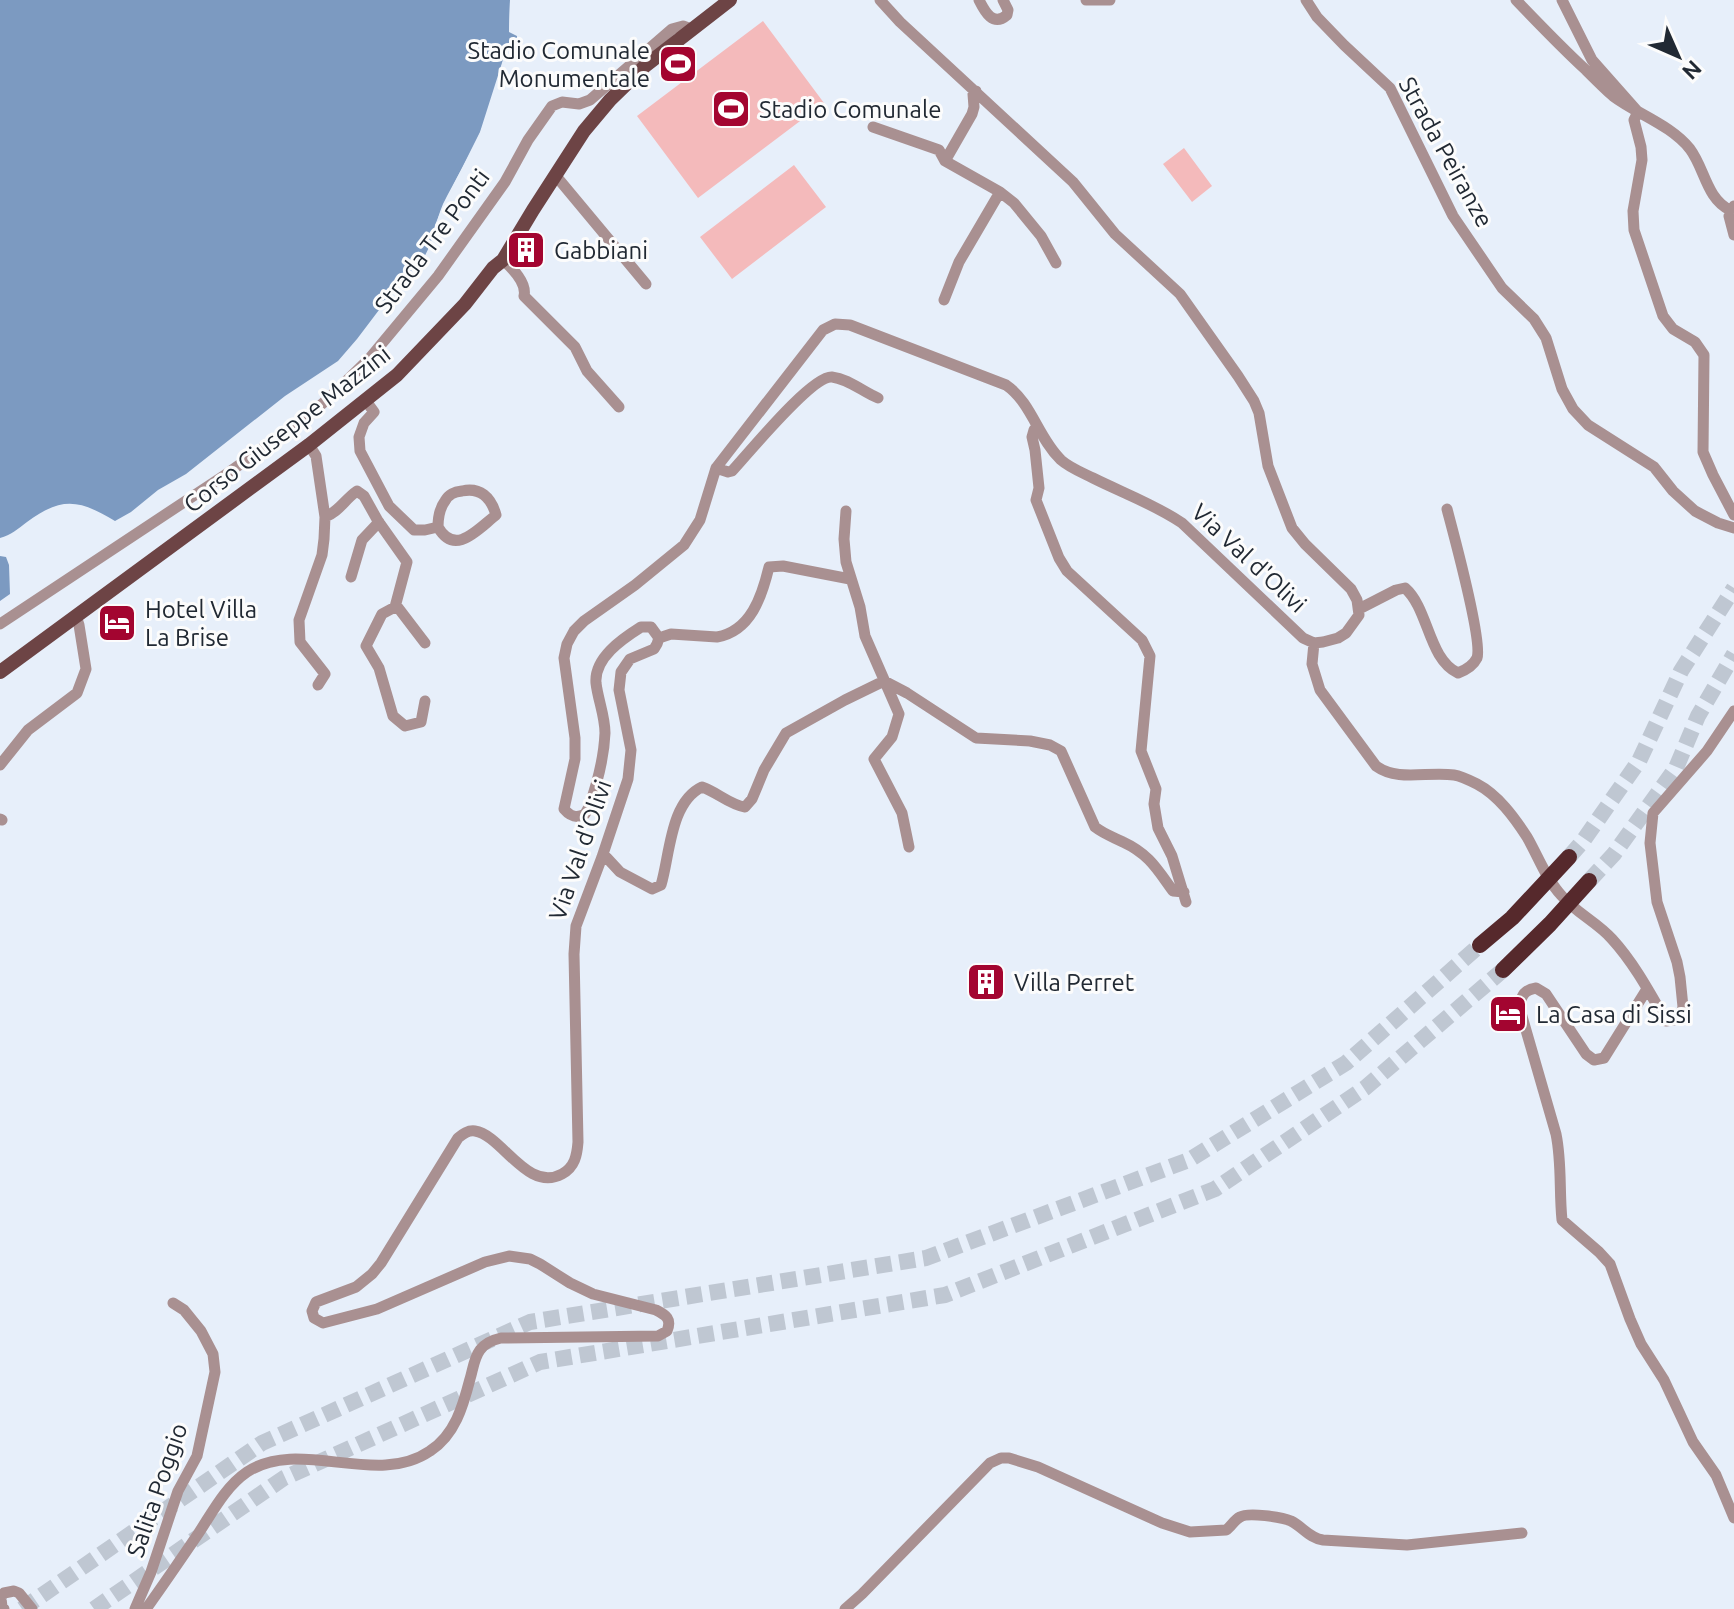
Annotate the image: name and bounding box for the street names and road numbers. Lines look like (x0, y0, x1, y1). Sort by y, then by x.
street label: Strada Peiranze (1394, 72, 1498, 232)
street label: Strada Tre Ponti (369, 164, 495, 318)
street label: Corso Giuseppe Mazzini (178, 340, 396, 518)
street label: Via Val d'Olivi (1186, 498, 1312, 618)
street label: Via Val d'Olivi (543, 776, 617, 924)
street label: Salita Poggio (121, 1419, 193, 1561)

